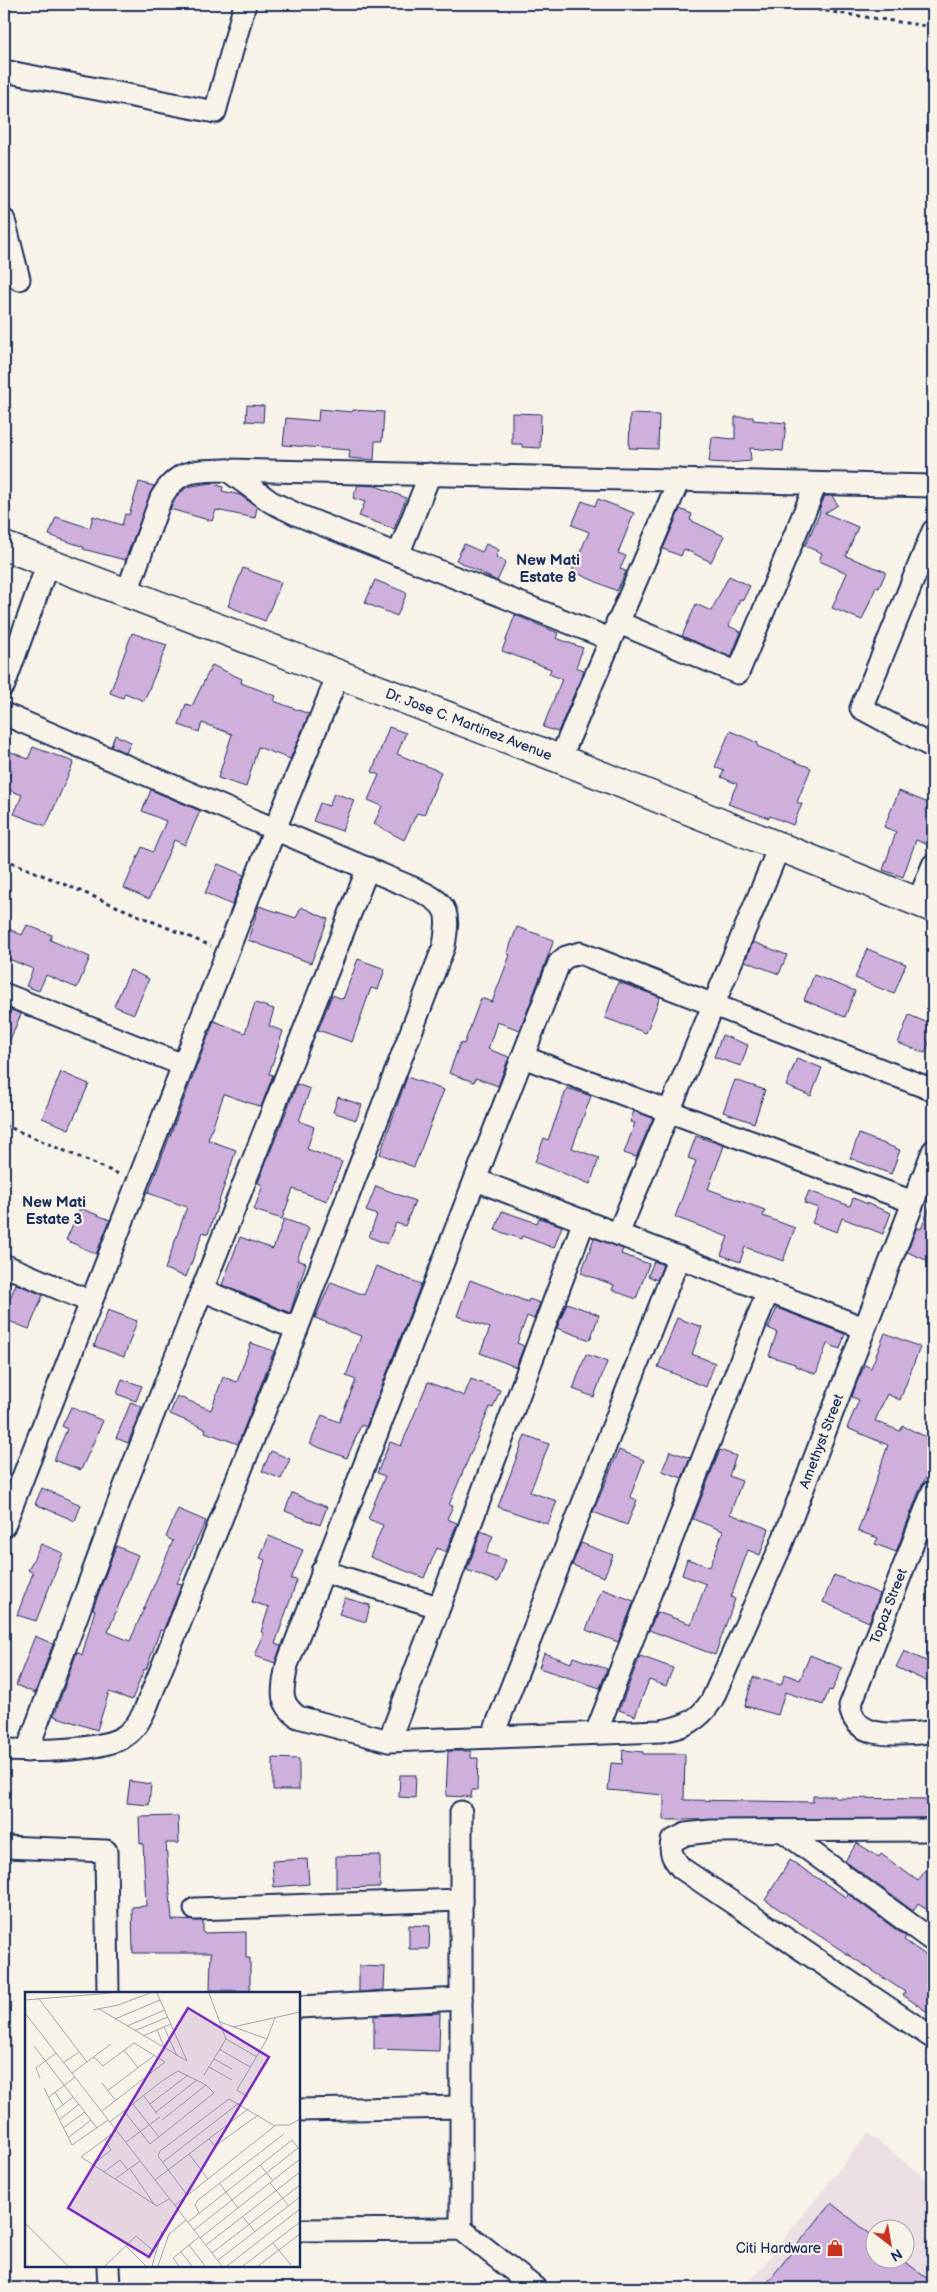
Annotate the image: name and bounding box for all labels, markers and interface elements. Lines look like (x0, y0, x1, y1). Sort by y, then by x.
district label: New Mati Estate 8 (516, 551, 580, 587)
street label: Dr. Jose C. Martinez Avenue (383, 685, 554, 764)
district label: New Mati Estate 3 (22, 1193, 86, 1229)
street label: Amethyst Street (796, 1391, 848, 1491)
street label: Topaz Street (866, 1565, 911, 1646)
inset map (25, 1992, 300, 2267)
north arrow (864, 2220, 914, 2270)
shop icon: Citi Hardware (825, 2238, 845, 2258)
place label: Citi Hardware (736, 2240, 821, 2257)
text: N (888, 2245, 905, 2265)

